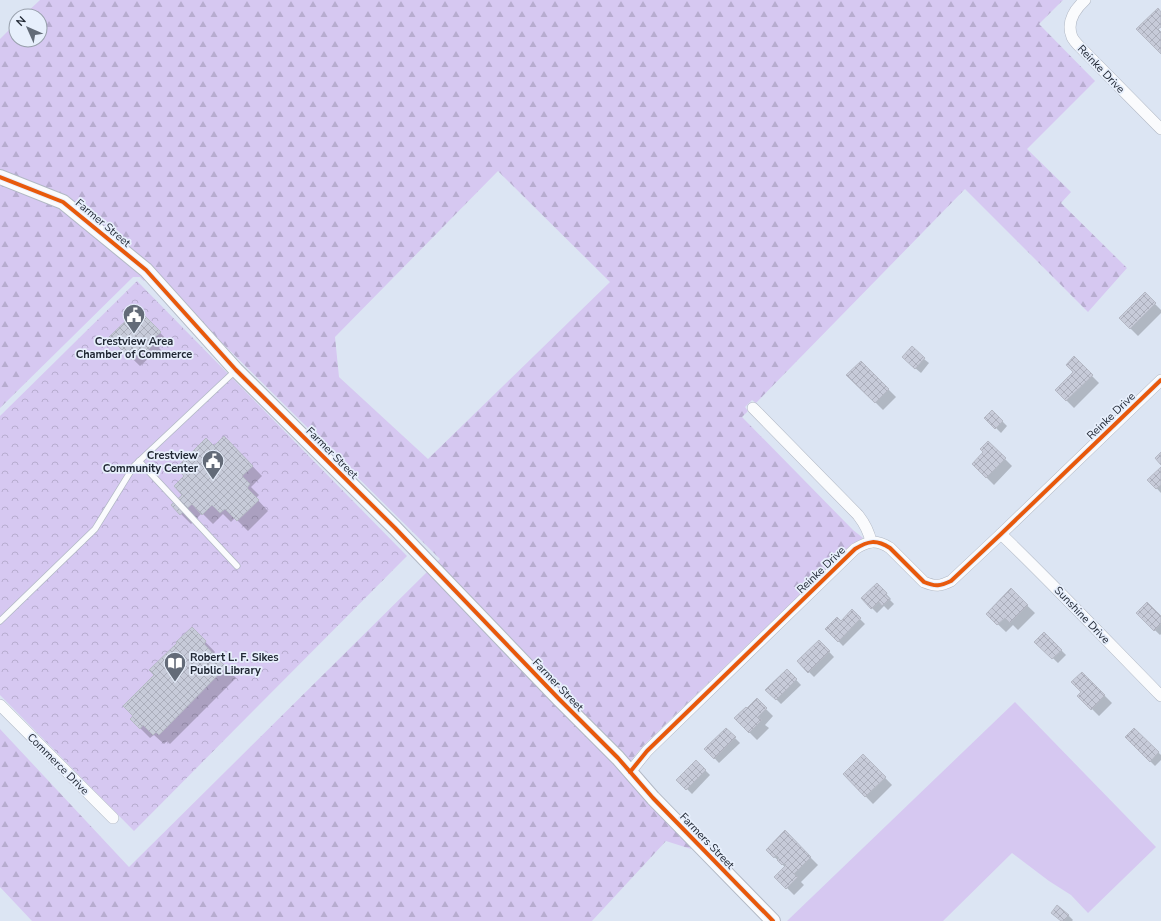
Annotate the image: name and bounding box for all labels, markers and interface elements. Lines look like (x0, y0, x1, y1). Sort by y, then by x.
north arrow (8, 8, 48, 48)
text: N (13, 13, 29, 29)
street label: Reinke Drive (1074, 41, 1128, 97)
street label: Farmer Street (72, 196, 134, 251)
public building icon: Crestview Area Chamber of Commerce (121, 302, 147, 335)
place label: Crestview Area Chamber of Commerce (76, 334, 192, 362)
street label: Reinke Drive (1083, 389, 1139, 443)
street label: Farmer Street (303, 424, 361, 482)
place label: Crestview Community Center (103, 448, 199, 476)
public building icon: Crestview Community Center (200, 448, 226, 481)
street label: Reinke Drive (793, 543, 849, 597)
street label: Sunshine Drive (1051, 583, 1113, 647)
library icon: Robert L. F. Sikes Public Library (162, 650, 188, 683)
place label: Robert L. F. Sikes Public Library (190, 650, 279, 678)
street label: Farmer Street (529, 655, 587, 715)
street label: Commerce Drive (24, 730, 92, 798)
street label: Farmers Street (676, 810, 738, 873)

